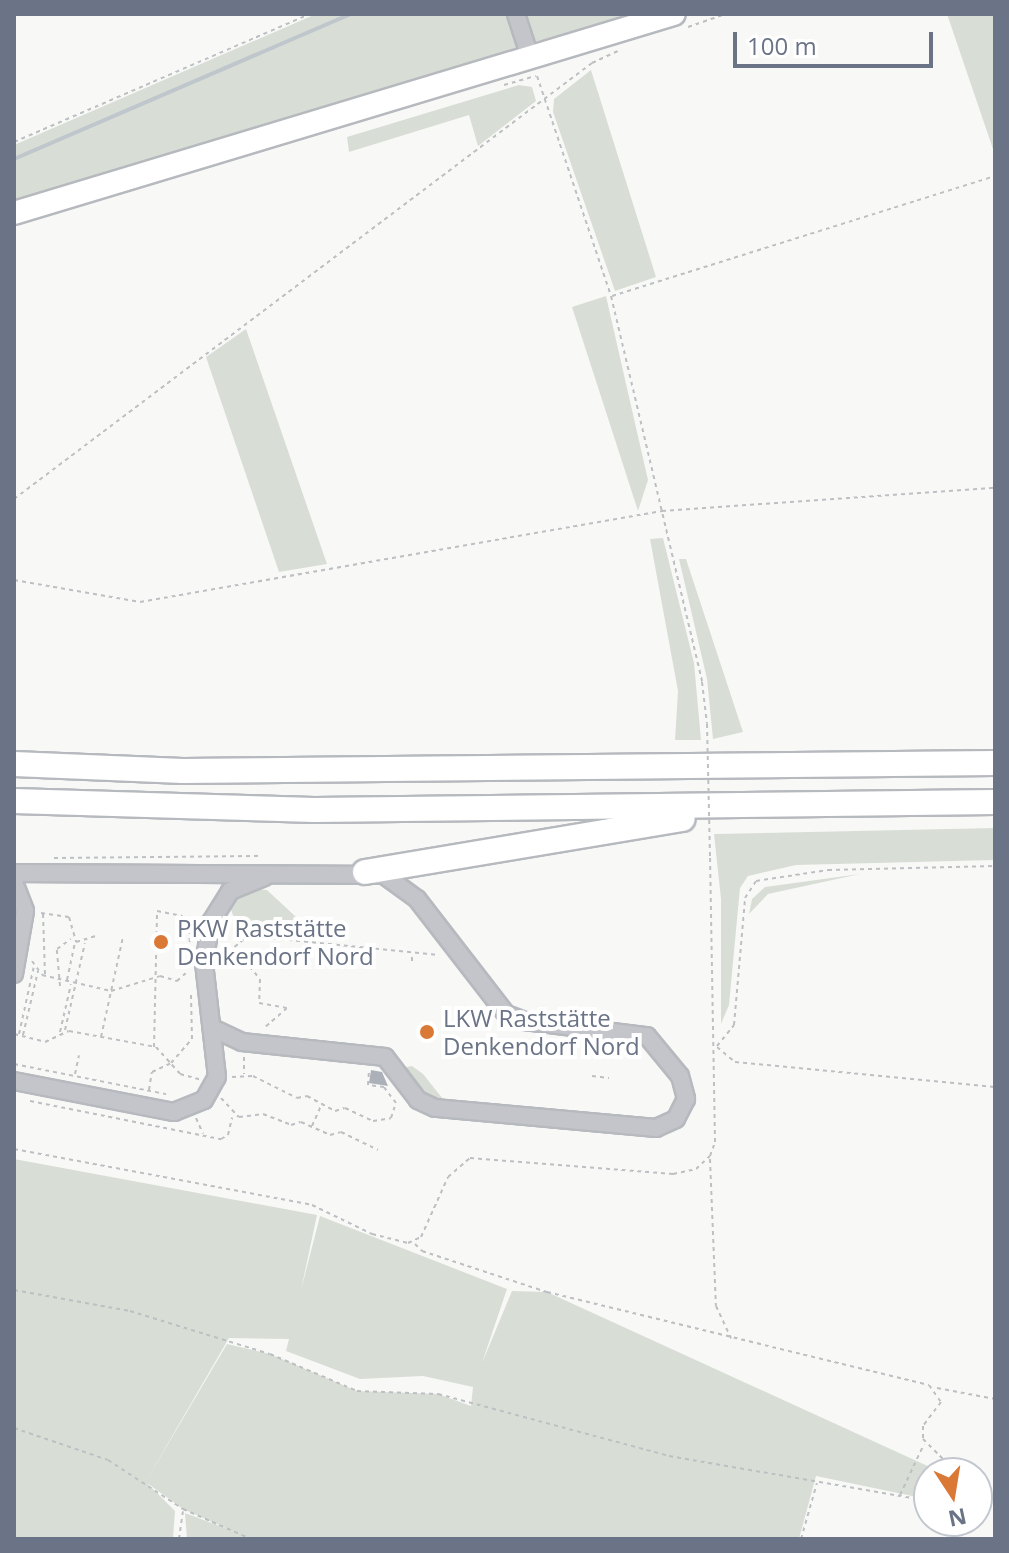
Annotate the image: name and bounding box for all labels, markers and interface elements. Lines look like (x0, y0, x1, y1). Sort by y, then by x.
scale bar (737, 16, 937, 66)
text: 100 m (747, 29, 817, 62)
place label: PKW Raststätte Denkendorf Nord (177, 914, 374, 970)
marker: PKW Raststätte Denkendorf Nord (152, 933, 170, 951)
place label: LKW Raststätte Denkendorf Nord (443, 1004, 640, 1060)
marker: LKW Raststätte Denkendorf Nord (418, 1023, 436, 1041)
north arrow (913, 1457, 993, 1537)
text: N (946, 1502, 969, 1535)

